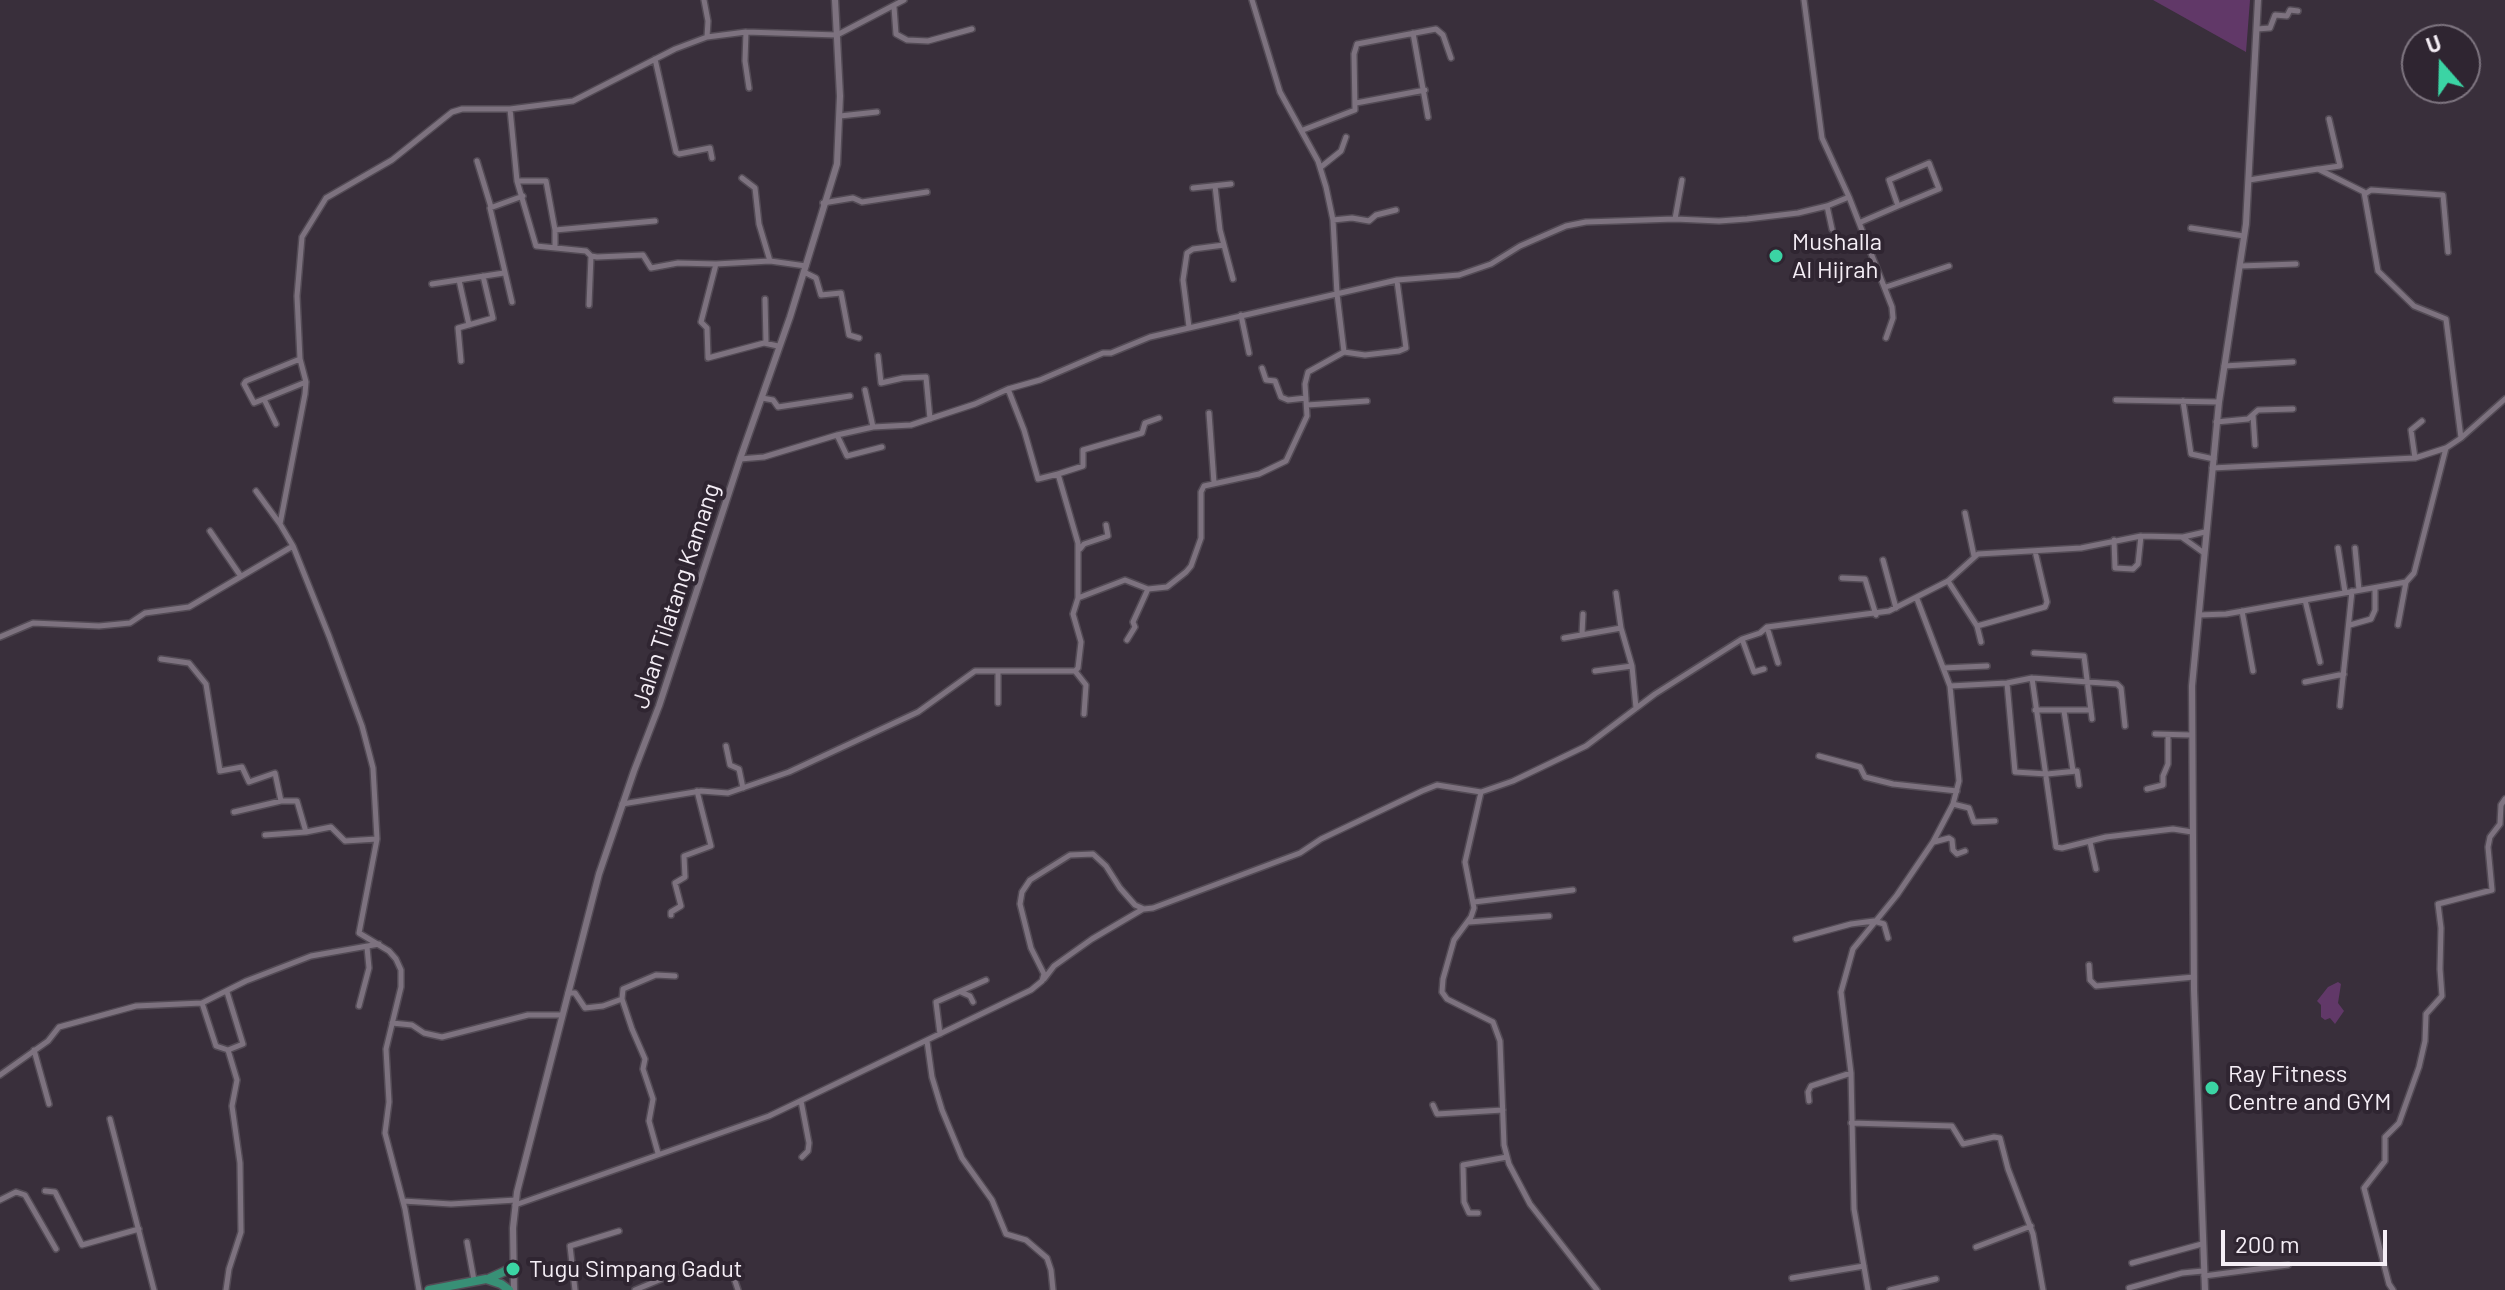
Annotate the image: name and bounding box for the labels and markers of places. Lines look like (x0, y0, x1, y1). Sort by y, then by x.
place label: Mushalla Al Hijrah (1792, 228, 1882, 284)
marker: Mushalla Al Hijrah (1767, 247, 1785, 265)
place label: Ray Fitness Centre and GYM (2228, 1060, 2391, 1116)
marker: Ray Fitness Centre and GYM (2203, 1079, 2221, 1097)
place label: Tugu Simpang Gadut (529, 1255, 743, 1283)
marker: Tugu Simpang Gadut (504, 1260, 522, 1278)

